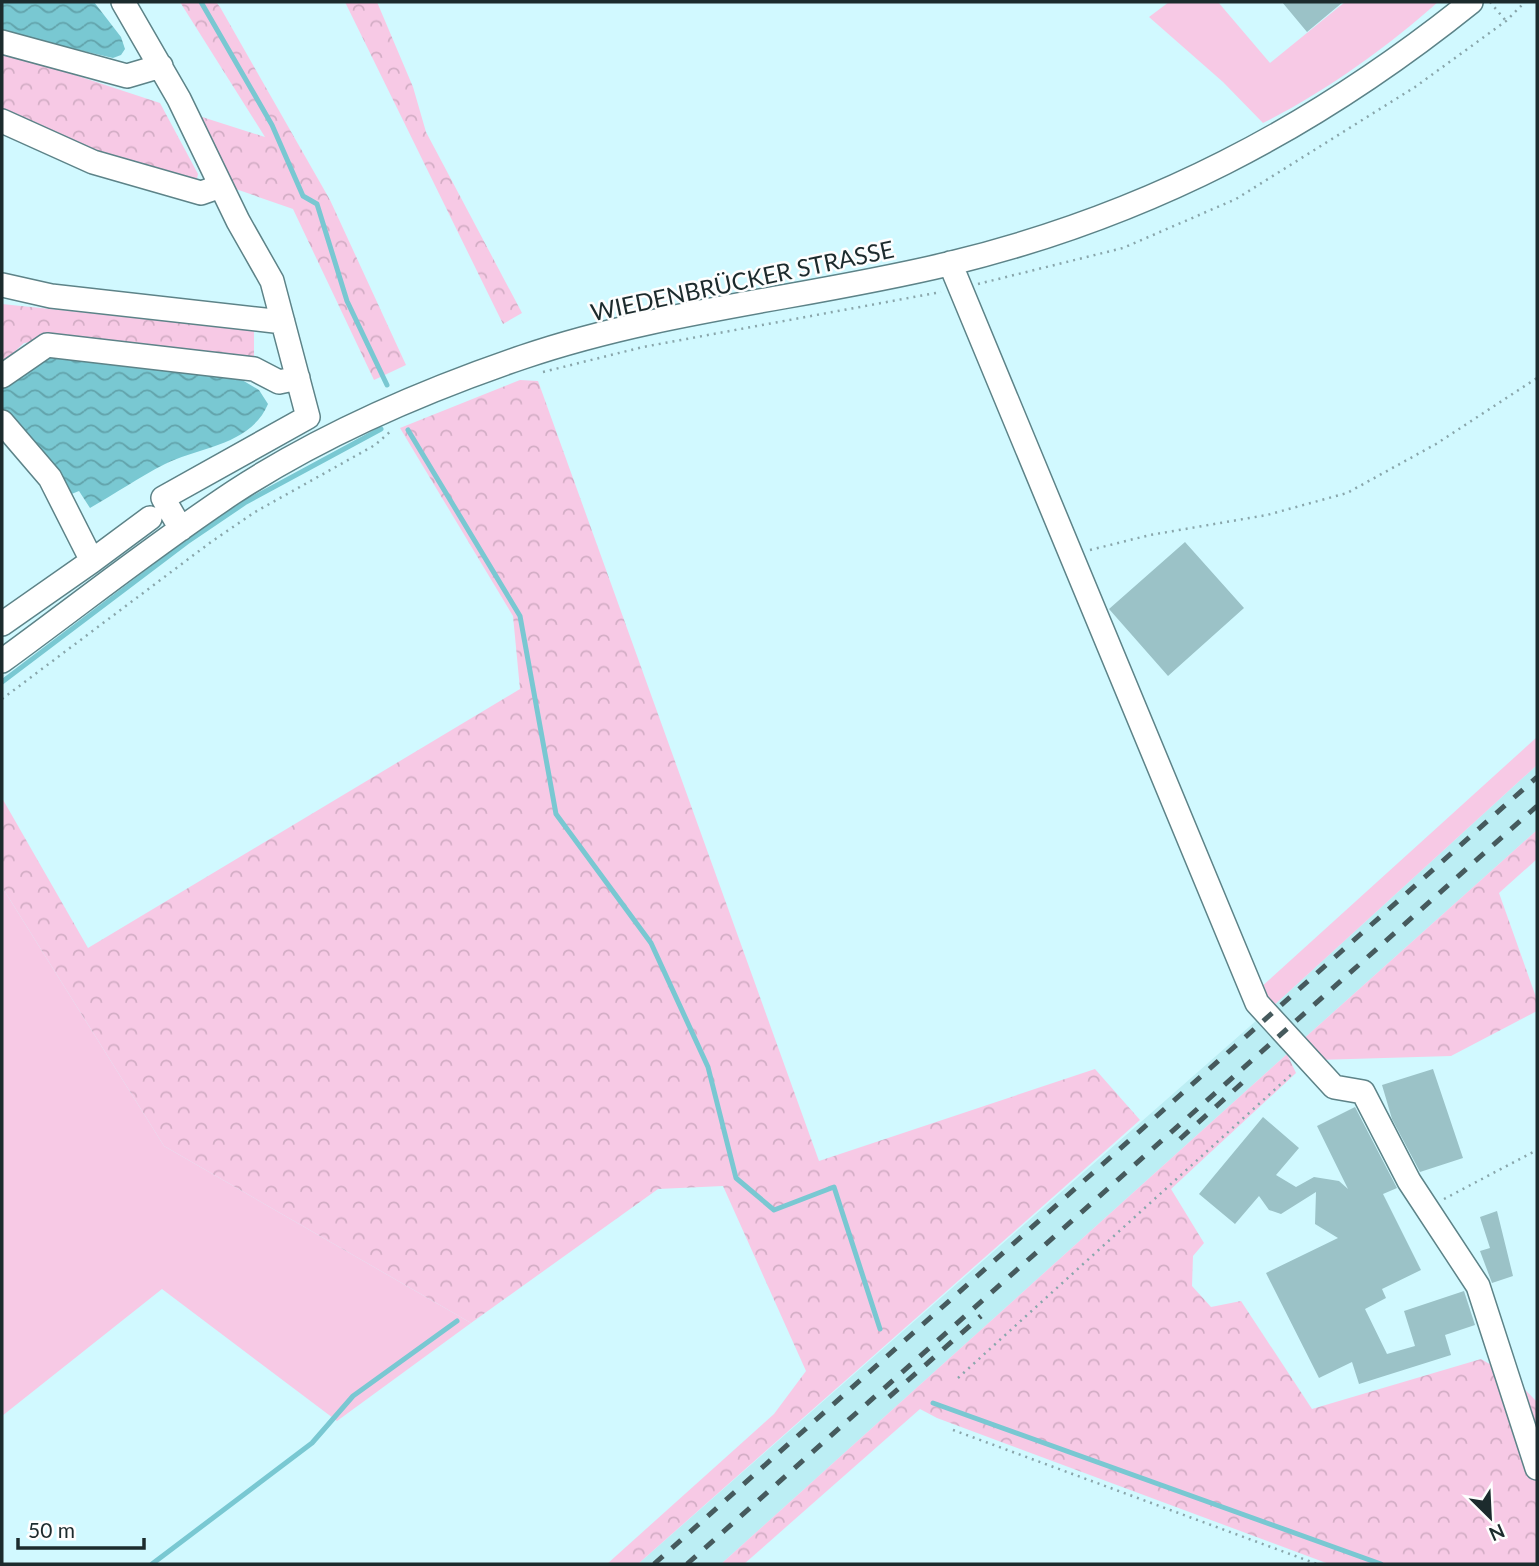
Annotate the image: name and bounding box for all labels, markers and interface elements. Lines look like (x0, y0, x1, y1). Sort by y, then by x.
street label: WIEDENBRÜCKER STRASSE (588, 234, 896, 326)
north arrow (1455, 1482, 1525, 1552)
scale bar (18, 1506, 144, 1550)
text: 50 m (28, 1517, 75, 1542)
text: N (1486, 1520, 1508, 1546)

